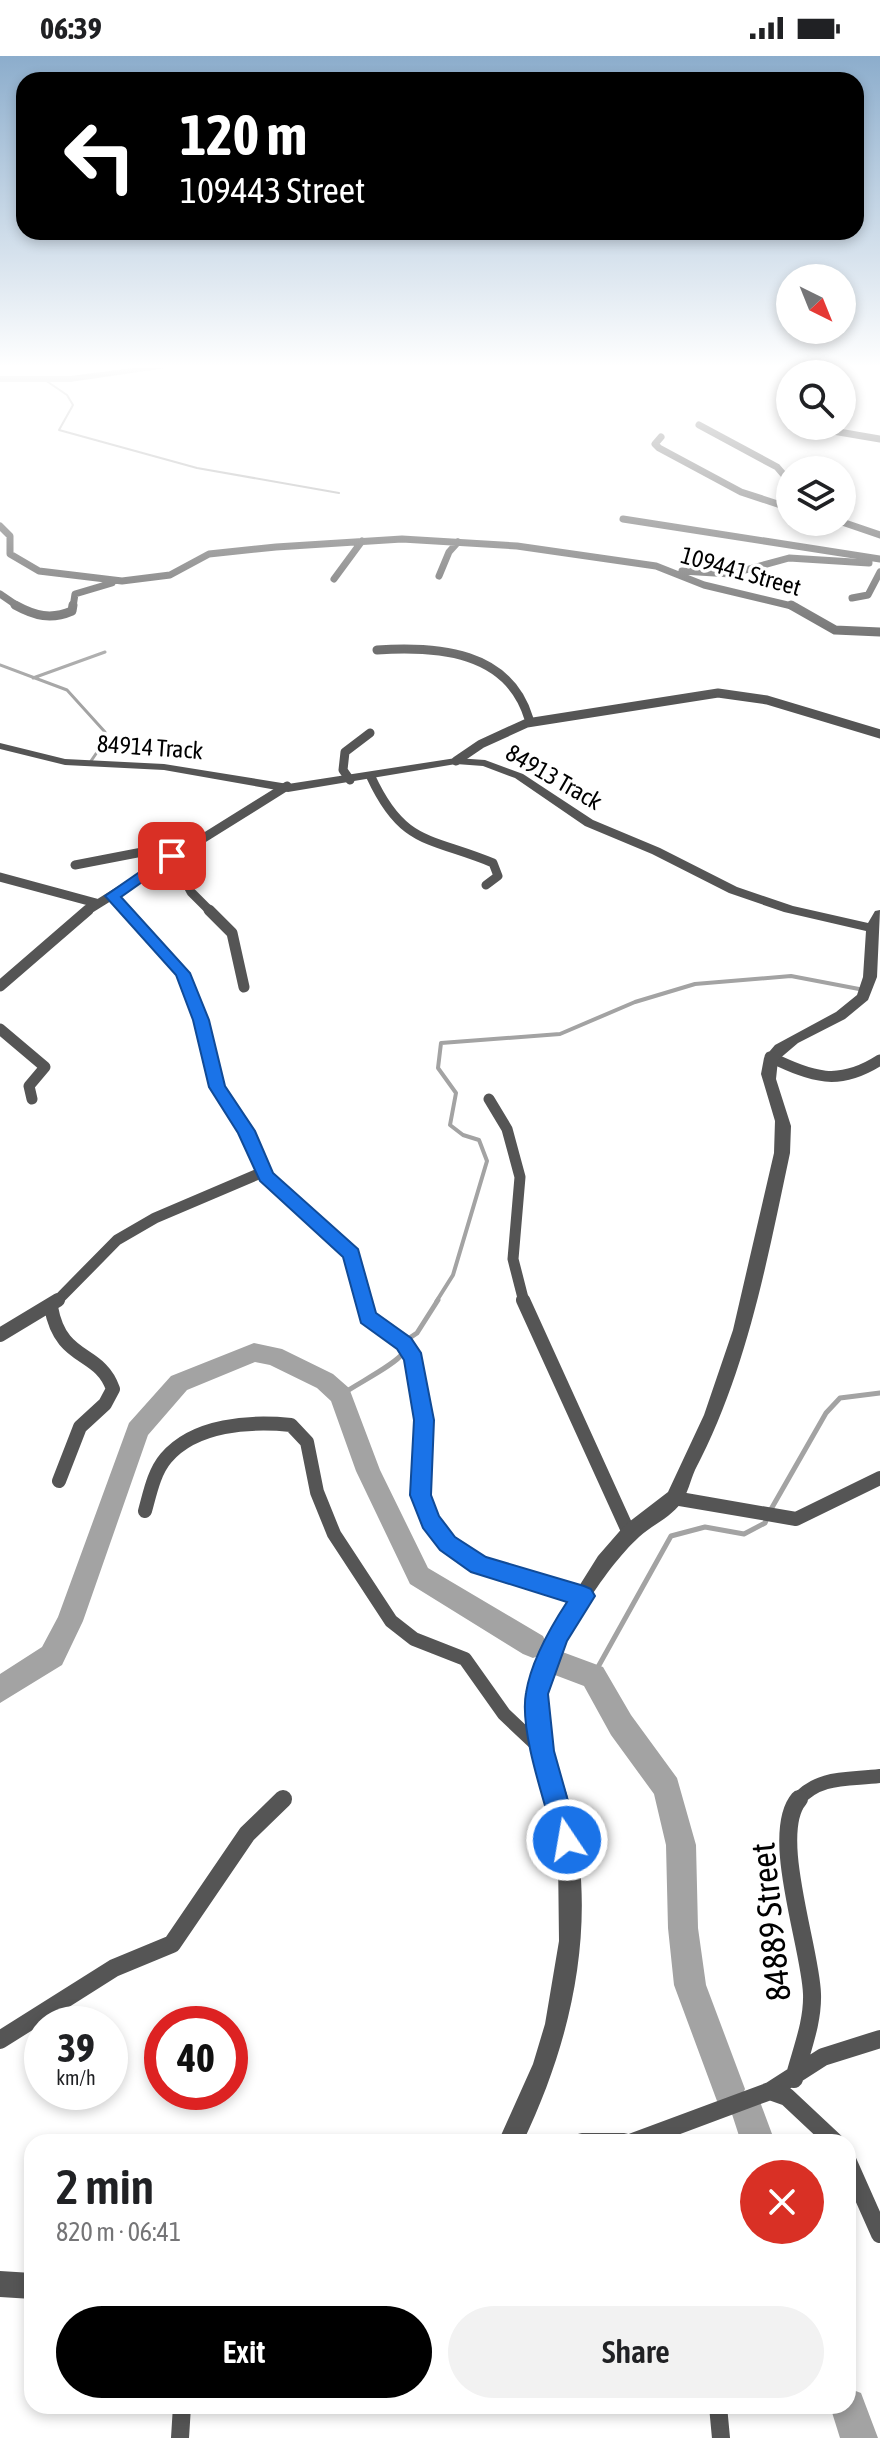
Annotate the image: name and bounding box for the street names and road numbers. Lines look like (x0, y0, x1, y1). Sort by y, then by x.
street label: 109441 Street (678, 541, 804, 601)
street label: 84914 Track (96, 730, 204, 764)
street label: 84913 Track (501, 739, 607, 815)
street label: 84889 Street (742, 1841, 798, 2003)

